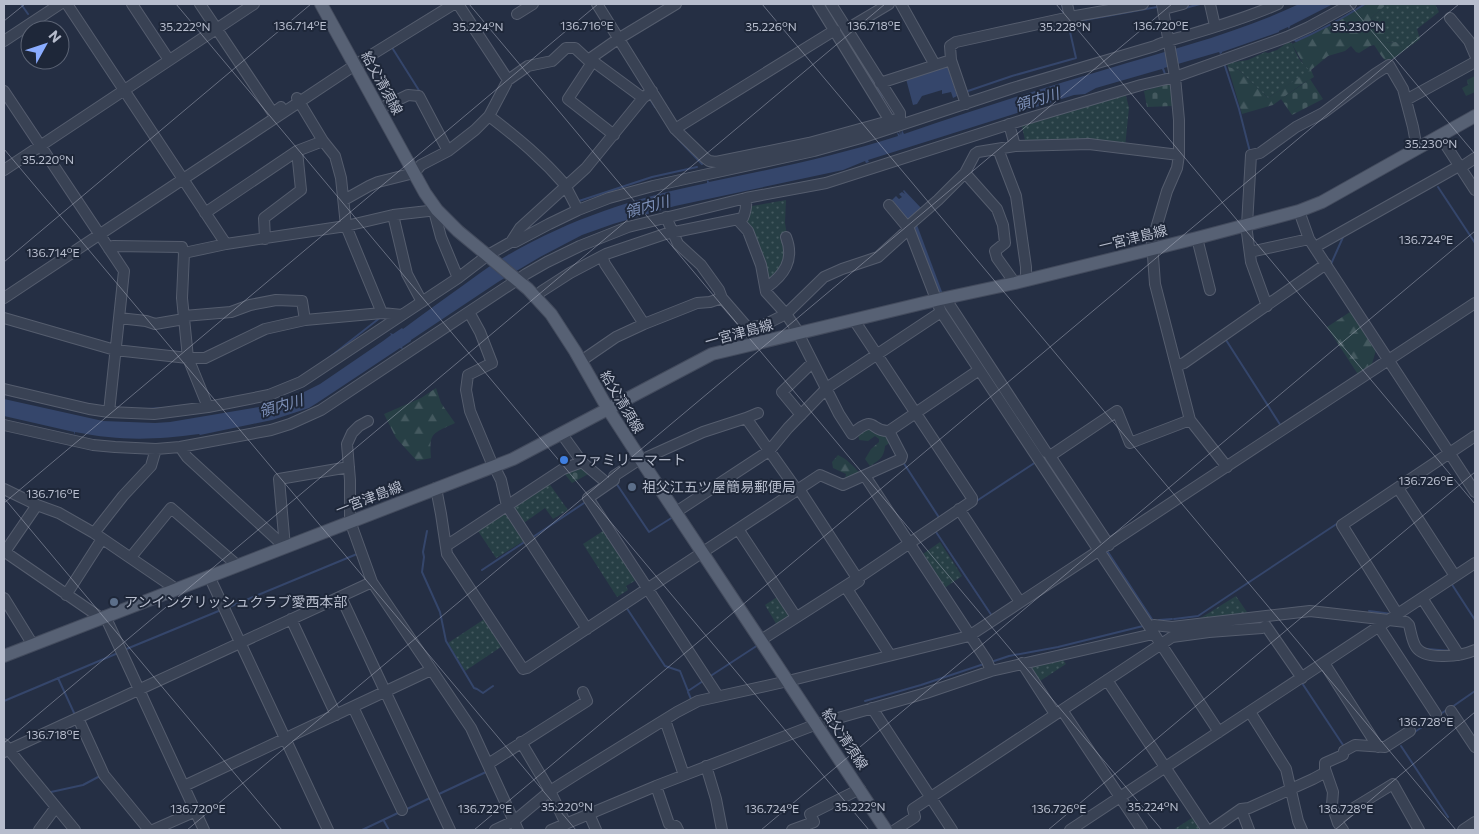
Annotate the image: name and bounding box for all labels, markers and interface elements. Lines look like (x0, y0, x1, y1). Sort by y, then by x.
text: 136.714°E (273, 18, 327, 32)
text: 136.716°E (560, 18, 614, 32)
text: 136.718°E (847, 18, 901, 32)
text: 136.720°E (1133, 18, 1189, 32)
text: 35.222°N (159, 19, 211, 33)
text: 35.224°N (452, 19, 504, 33)
text: 35.226°N (745, 19, 797, 33)
text: 35.228°N (1039, 19, 1091, 33)
text: 35.230°N (1332, 19, 1384, 33)
north arrow (20, 20, 70, 70)
text: N (45, 27, 65, 46)
street label: 給父清須線 (358, 48, 407, 117)
water label: 領内川 (1013, 83, 1063, 114)
text: 35.230°N (1405, 136, 1457, 150)
text: 35.220°N (22, 152, 74, 166)
water label: 領内川 (623, 191, 673, 221)
street label: 一宮津島線 (1097, 221, 1169, 254)
text: 136.724°E (1399, 232, 1453, 246)
text: 136.714°E (26, 245, 80, 259)
street label: 一宮津島線 (703, 315, 775, 350)
street label: 給父清須線 (597, 367, 648, 436)
water label: 領内川 (257, 390, 307, 420)
place label: ファミリーマート (574, 451, 686, 468)
marker: ファミリーマート (558, 454, 570, 466)
text: 136.726°E (1399, 473, 1453, 487)
street label: 一宮津島線 (333, 477, 405, 518)
place label: 祖父江五ツ屋簡易郵便局 (642, 478, 796, 495)
marker: 祖父江五ツ屋簡易郵便局 (626, 481, 638, 493)
text: 136.716°E (26, 486, 80, 500)
place label: アンイングリッシュクラブ愛西本部 (124, 593, 347, 610)
marker: アンイングリッシュクラブ愛西本部 (108, 596, 120, 608)
street label: 給父清須線 (819, 705, 872, 772)
text: 136.728°E (1399, 714, 1453, 728)
text: 136.718°E (26, 727, 80, 741)
text: 35.220°N (541, 799, 593, 813)
text: 35.222°N (834, 799, 886, 813)
text: 35.224°N (1127, 799, 1179, 813)
text: 136.720°E (170, 801, 226, 815)
text: 136.722°E (458, 801, 512, 815)
text: 136.724°E (745, 801, 799, 815)
text: 136.726°E (1032, 801, 1086, 815)
text: 136.728°E (1319, 801, 1373, 815)

